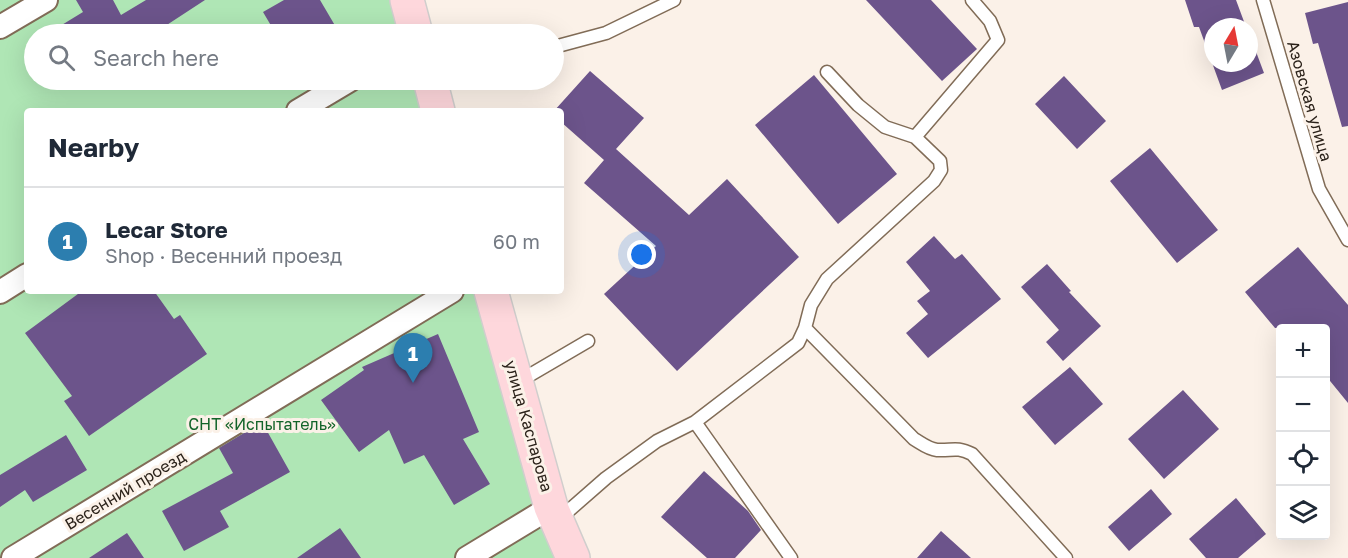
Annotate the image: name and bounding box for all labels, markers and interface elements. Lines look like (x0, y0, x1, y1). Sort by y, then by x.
north arrow (1204, 18, 1258, 72)
search box (24, 24, 564, 90)
street label: Азовская улица (1283, 38, 1337, 164)
icon: search (45, 41, 78, 74)
text: Search here (93, 44, 219, 71)
text: Nearby (48, 132, 139, 163)
text: Lecar Store (105, 216, 228, 243)
text: 1 (62, 229, 73, 253)
text: 60 m (493, 229, 540, 253)
your location (627, 240, 656, 269)
text: Shop · Весенний проезд (105, 243, 342, 267)
map controls (1276, 324, 1330, 540)
button: + (1276, 324, 1330, 378)
pin: 1 (394, 334, 432, 383)
street label: улица Каспарова (501, 358, 557, 494)
button: − (1276, 378, 1330, 432)
park label: СНТ «Испытатель» (188, 414, 336, 434)
button: locate (1276, 432, 1330, 486)
street label: Весенний проезд (61, 446, 189, 534)
button: layers (1276, 486, 1330, 540)

